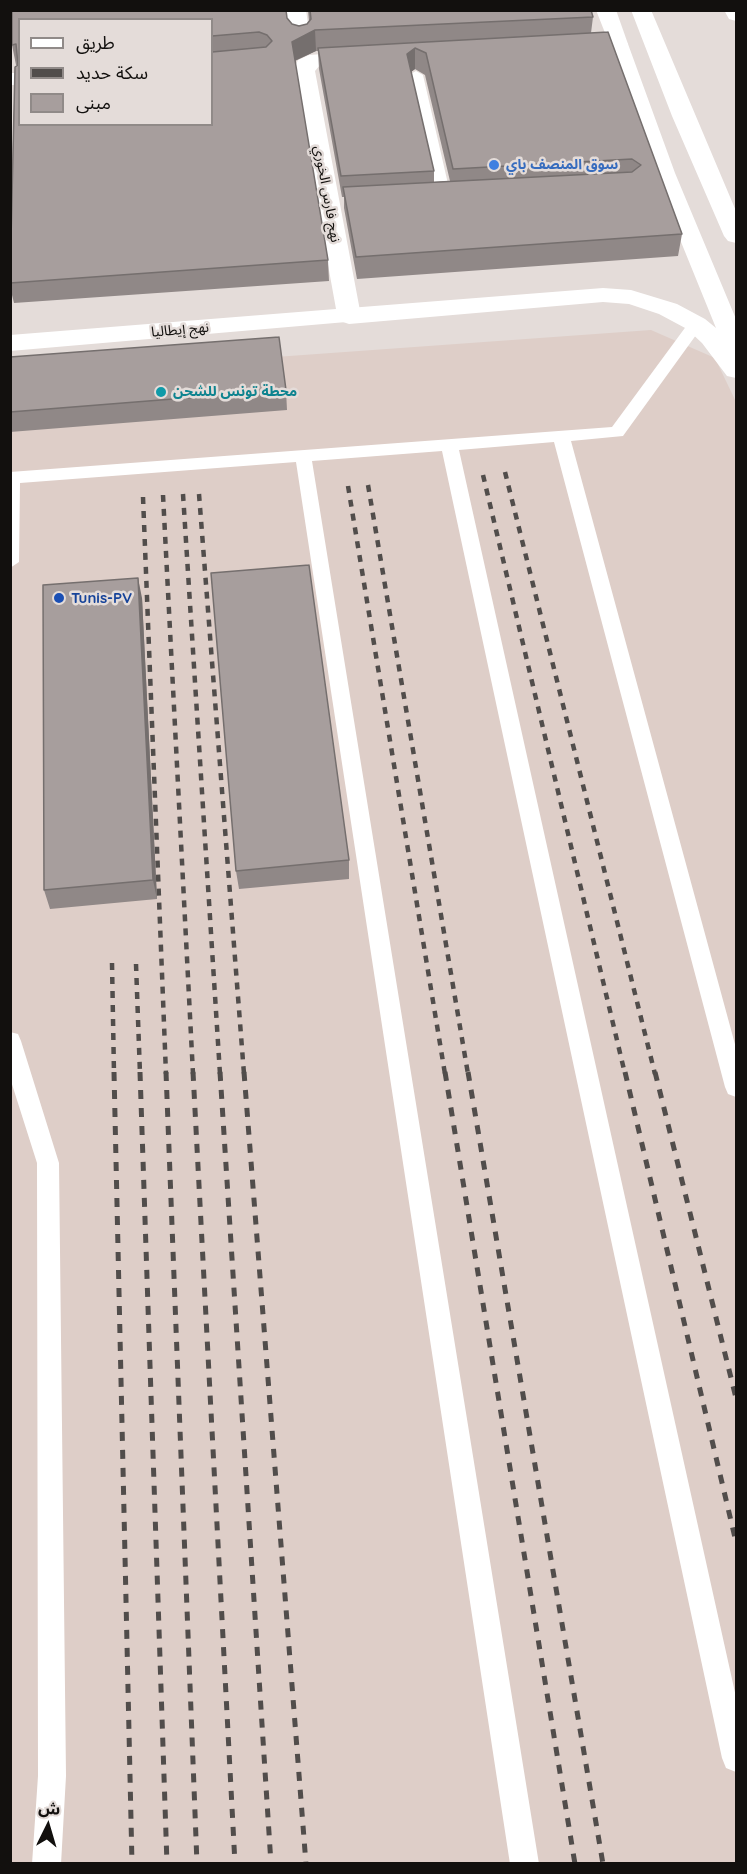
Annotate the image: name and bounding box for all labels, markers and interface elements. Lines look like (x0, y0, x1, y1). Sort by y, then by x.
legend (18, 18, 213, 126)
text: طريق (76, 31, 115, 54)
text: سكة حديد (76, 61, 148, 84)
text: مبنى (76, 91, 111, 114)
street label: نهج فارس الخوري (310, 144, 344, 244)
place label: سوق المنصف باي (506, 157, 618, 173)
marker: سوق المنصف باي (487, 158, 501, 172)
street label: نهج إيطاليا (150, 319, 210, 341)
place label: محطة تونس للشحن (173, 384, 297, 400)
marker: محطة تونس للشحن (154, 385, 168, 399)
place label: Tunis-PV (71, 589, 132, 607)
marker: Tunis-PV (52, 591, 66, 605)
north arrow (18, 1796, 78, 1856)
text: ش (38, 1797, 61, 1819)

